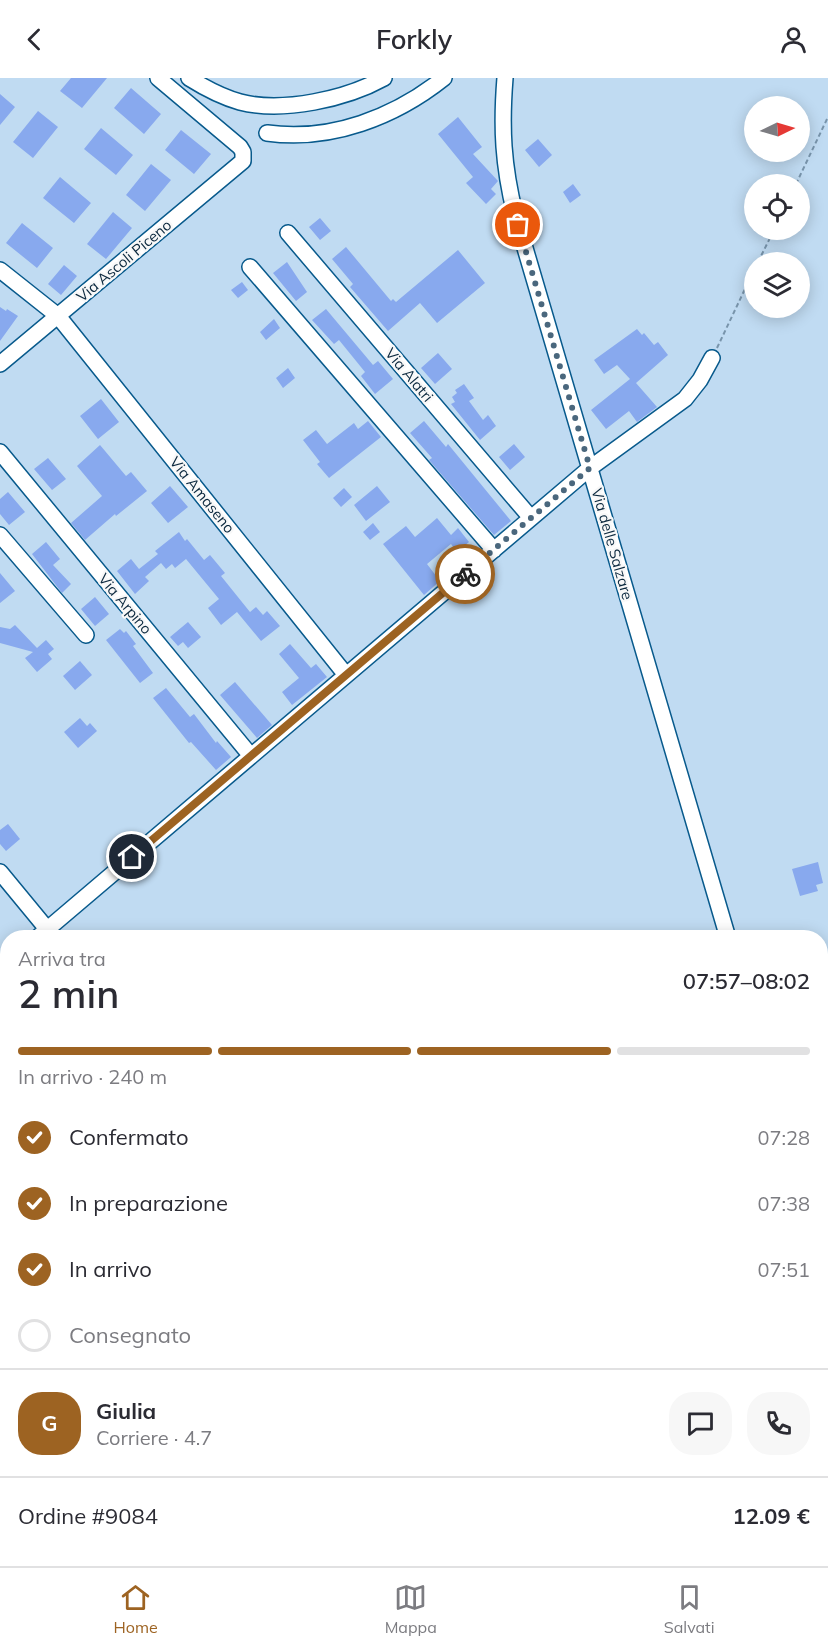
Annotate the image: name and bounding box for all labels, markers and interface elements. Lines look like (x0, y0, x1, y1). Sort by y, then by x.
text: Forkly (376, 22, 452, 56)
icon: back (18, 23, 51, 56)
icon: person (777, 23, 810, 56)
north arrow (744, 96, 810, 162)
map controls (744, 96, 810, 318)
button: locate (744, 174, 810, 240)
pin (492, 199, 543, 250)
icon: bag (501, 208, 534, 241)
street label: Via Ascoli Piceno (72, 215, 175, 306)
button: layers (744, 252, 810, 318)
street label: Via Alatri (381, 344, 437, 406)
street label: Via Amaseno (166, 453, 239, 537)
street label: Via delle Salzare (587, 486, 638, 602)
courier (435, 544, 495, 604)
icon: bike (449, 558, 482, 591)
street label: Via Arpino (95, 569, 156, 638)
pin (106, 831, 157, 882)
icon: home (115, 840, 148, 873)
text: Arriva tra (18, 946, 106, 971)
text: 07:57–08:02 (683, 967, 810, 995)
text: 2 min (18, 969, 119, 1018)
text: In arrivo · 240 m (18, 1064, 167, 1089)
icon: check (18, 1121, 51, 1154)
text: Confermato (69, 1123, 188, 1151)
text: 07:28 (757, 1125, 810, 1150)
icon: check (18, 1187, 51, 1220)
text: In preparazione (69, 1189, 228, 1217)
text: 07:38 (757, 1191, 810, 1216)
icon: check (18, 1253, 51, 1286)
text: In arrivo (69, 1255, 152, 1283)
text: 07:51 (757, 1257, 810, 1282)
text: Consegnato (69, 1321, 191, 1349)
button: chat (669, 1392, 732, 1455)
button: phone (747, 1392, 810, 1455)
text: Giulia (96, 1397, 156, 1425)
text: G (41, 1409, 58, 1437)
text: Corriere · 4.7 (96, 1425, 212, 1450)
text: Ordine #9084 (18, 1502, 158, 1530)
text: 12.09 € (733, 1502, 810, 1530)
tab: Home (113, 1581, 158, 1637)
tab: Mappa (385, 1581, 437, 1637)
tab: Salvati (664, 1581, 714, 1637)

